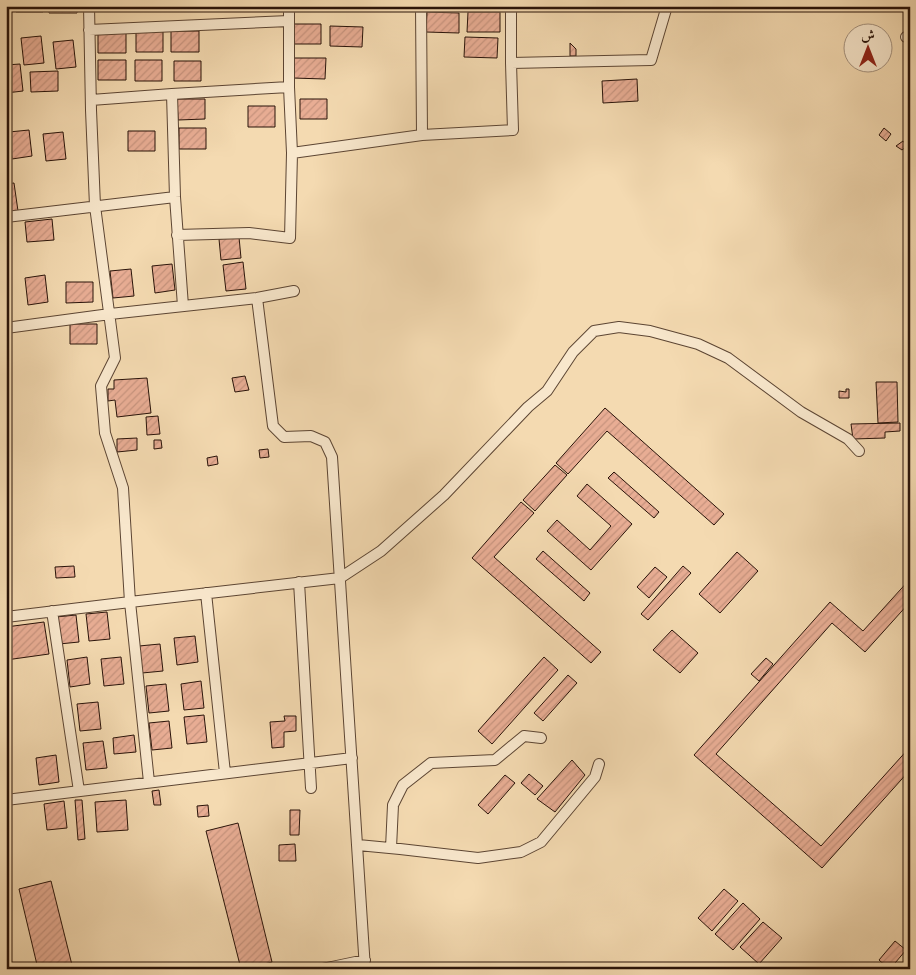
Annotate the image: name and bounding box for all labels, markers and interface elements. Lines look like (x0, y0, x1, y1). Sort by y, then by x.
north arrow (844, 22, 894, 72)
text: ش (861, 27, 875, 44)

